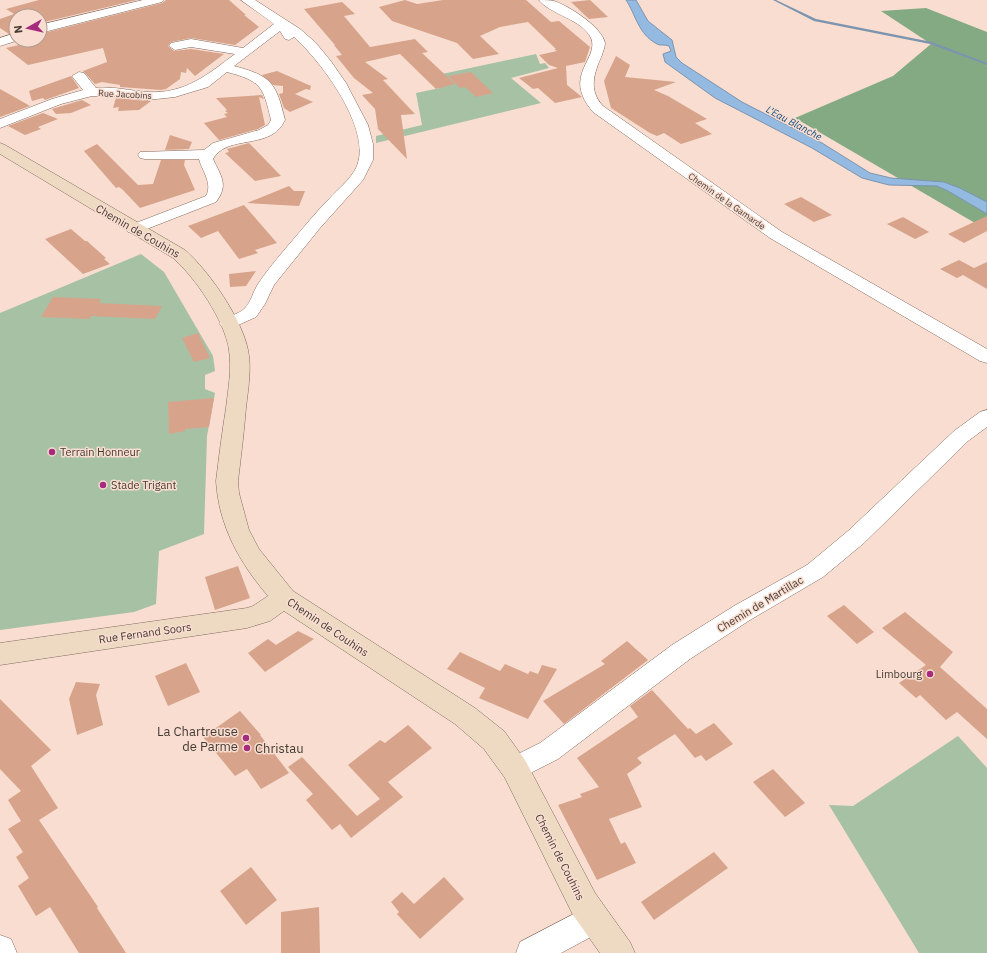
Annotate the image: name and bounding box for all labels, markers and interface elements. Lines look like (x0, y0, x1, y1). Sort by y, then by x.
north arrow (8, 8, 48, 48)
text: N (11, 24, 26, 34)
street label: Rue Jacobins (98, 87, 152, 101)
water label: L'Eau Blanche (764, 103, 824, 143)
street label: Chemin de la Gamarde (686, 170, 768, 232)
street label: Chemin de Couhins (93, 201, 183, 261)
place label: Terrain Honneur (60, 445, 140, 459)
marker: Terrain Honneur (47, 447, 57, 457)
place label: Stade Trigant (111, 478, 177, 492)
marker: Stade Trigant (98, 480, 108, 490)
street label: Chemin de Martillac (714, 572, 806, 635)
street label: Chemin de Couhins (285, 595, 371, 659)
street label: Rue Fernand Soors (98, 620, 192, 646)
place label: Limbourg (876, 667, 922, 681)
marker: Limbourg (925, 669, 935, 679)
place label: La Chartreuse de Parme (157, 723, 238, 755)
marker: La Chartreuse de Parme (241, 733, 251, 743)
place label: Christau (255, 740, 304, 757)
marker: Christau (242, 743, 252, 753)
street label: Chemin de Couhins (532, 811, 588, 903)

